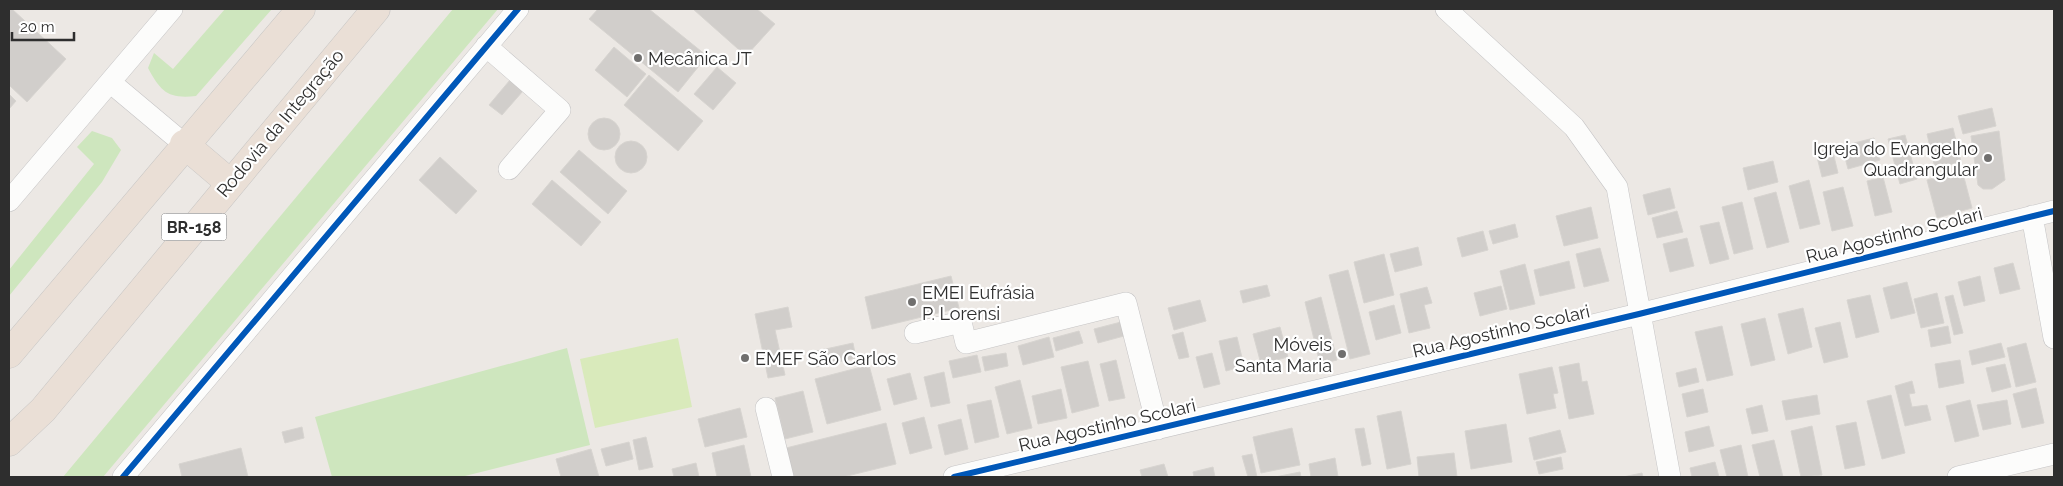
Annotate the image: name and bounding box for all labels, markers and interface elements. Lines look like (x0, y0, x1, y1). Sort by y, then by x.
scale bar (12, 10, 75, 42)
text: 20 m (20, 18, 55, 36)
street label: Rodovia da Integração (212, 45, 348, 201)
place label: Mecânica JT (648, 48, 752, 69)
marker: Mecânica JT (632, 52, 644, 64)
place label: Igreja do Evangelho Quadrangular (1813, 138, 1979, 180)
marker: Igreja do Evangelho Quadrangular (1982, 152, 1994, 164)
street label: Rua Agostinho Scolari (1804, 203, 1984, 267)
road number: BR-158 (162, 213, 226, 240)
place label: EMEI Eufrásia P. Lorensi (922, 282, 1035, 324)
marker: EMEI Eufrásia P. Lorensi (906, 296, 918, 308)
street label: Rua Agostinho Scolari (1410, 300, 1592, 362)
place label: Móveis Santa Maria (1235, 334, 1332, 376)
place label: EMEF São Carlos (755, 348, 897, 369)
marker: Móveis Santa Maria (1336, 348, 1348, 360)
marker: EMEF São Carlos (739, 352, 751, 364)
street label: Rua Agostinho Scolari (1016, 394, 1198, 456)

